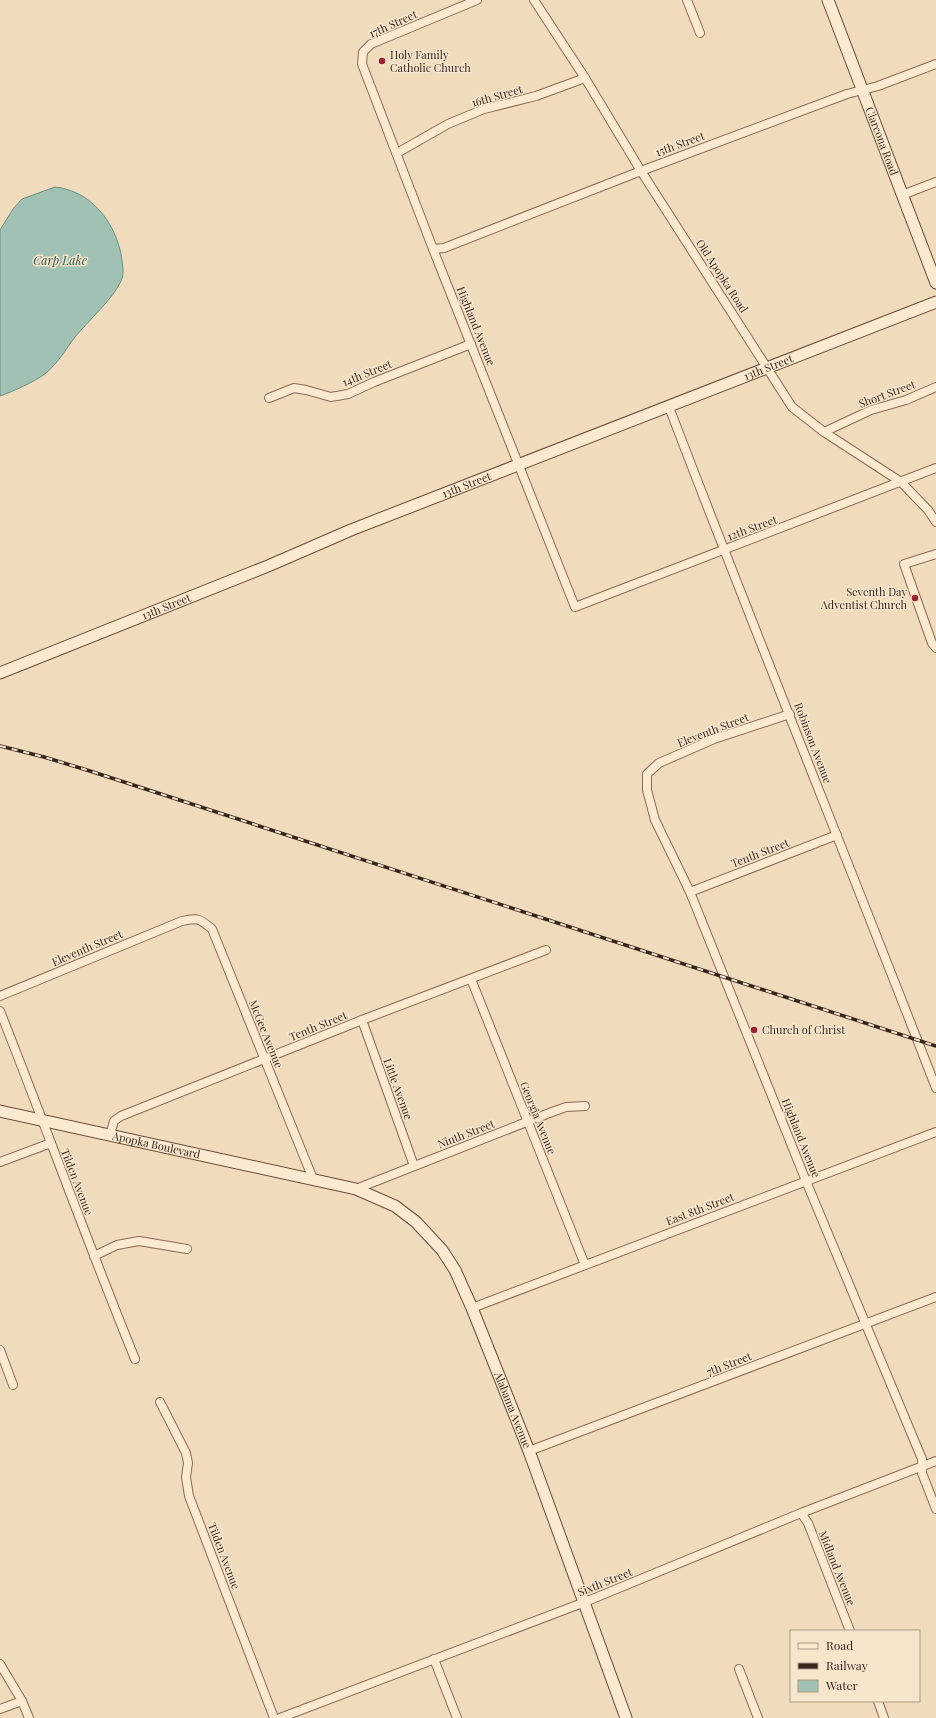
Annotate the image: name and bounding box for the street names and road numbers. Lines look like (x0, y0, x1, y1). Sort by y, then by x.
street label: 17th Street (366, 6, 419, 41)
street label: 16th Street (470, 81, 524, 110)
street label: Clarcona Road (862, 105, 902, 178)
street label: 15th Street (653, 128, 707, 159)
street label: Old Apopka Road (693, 236, 752, 316)
street label: Highland Avenue (454, 284, 499, 368)
street label: 13th Street (741, 350, 795, 383)
street label: 14th Street (340, 356, 394, 389)
street label: Short Street (856, 376, 917, 411)
street label: 13th Street (440, 468, 493, 501)
street label: 12th Street (725, 512, 779, 543)
street label: 13th Street (139, 590, 193, 623)
street label: Robinson Avenue (791, 700, 836, 786)
street label: Eleventh Street (675, 709, 751, 750)
street label: Tenth Street (729, 835, 791, 870)
street label: Eleventh Street (49, 926, 124, 969)
street label: McGee Avenue (246, 998, 287, 1071)
street label: Tenth Street (287, 1007, 349, 1044)
street label: Little Avenue (380, 1056, 417, 1122)
street label: Georgia Avenue (517, 1079, 560, 1157)
street label: Highland Avenue (779, 1096, 824, 1180)
street label: Ninth Street (435, 1116, 497, 1151)
street label: Apopka Boulevard (110, 1128, 202, 1162)
street label: Tilden Avenue (58, 1146, 97, 1218)
street label: East 8th Street (664, 1189, 736, 1228)
street label: 7th Street (704, 1348, 754, 1379)
street label: Alabama Avenue (491, 1369, 535, 1451)
street label: Tilden Avenue (205, 1520, 244, 1592)
street label: Midland Avenue (816, 1528, 859, 1608)
street label: Sixth Street (575, 1564, 634, 1599)

